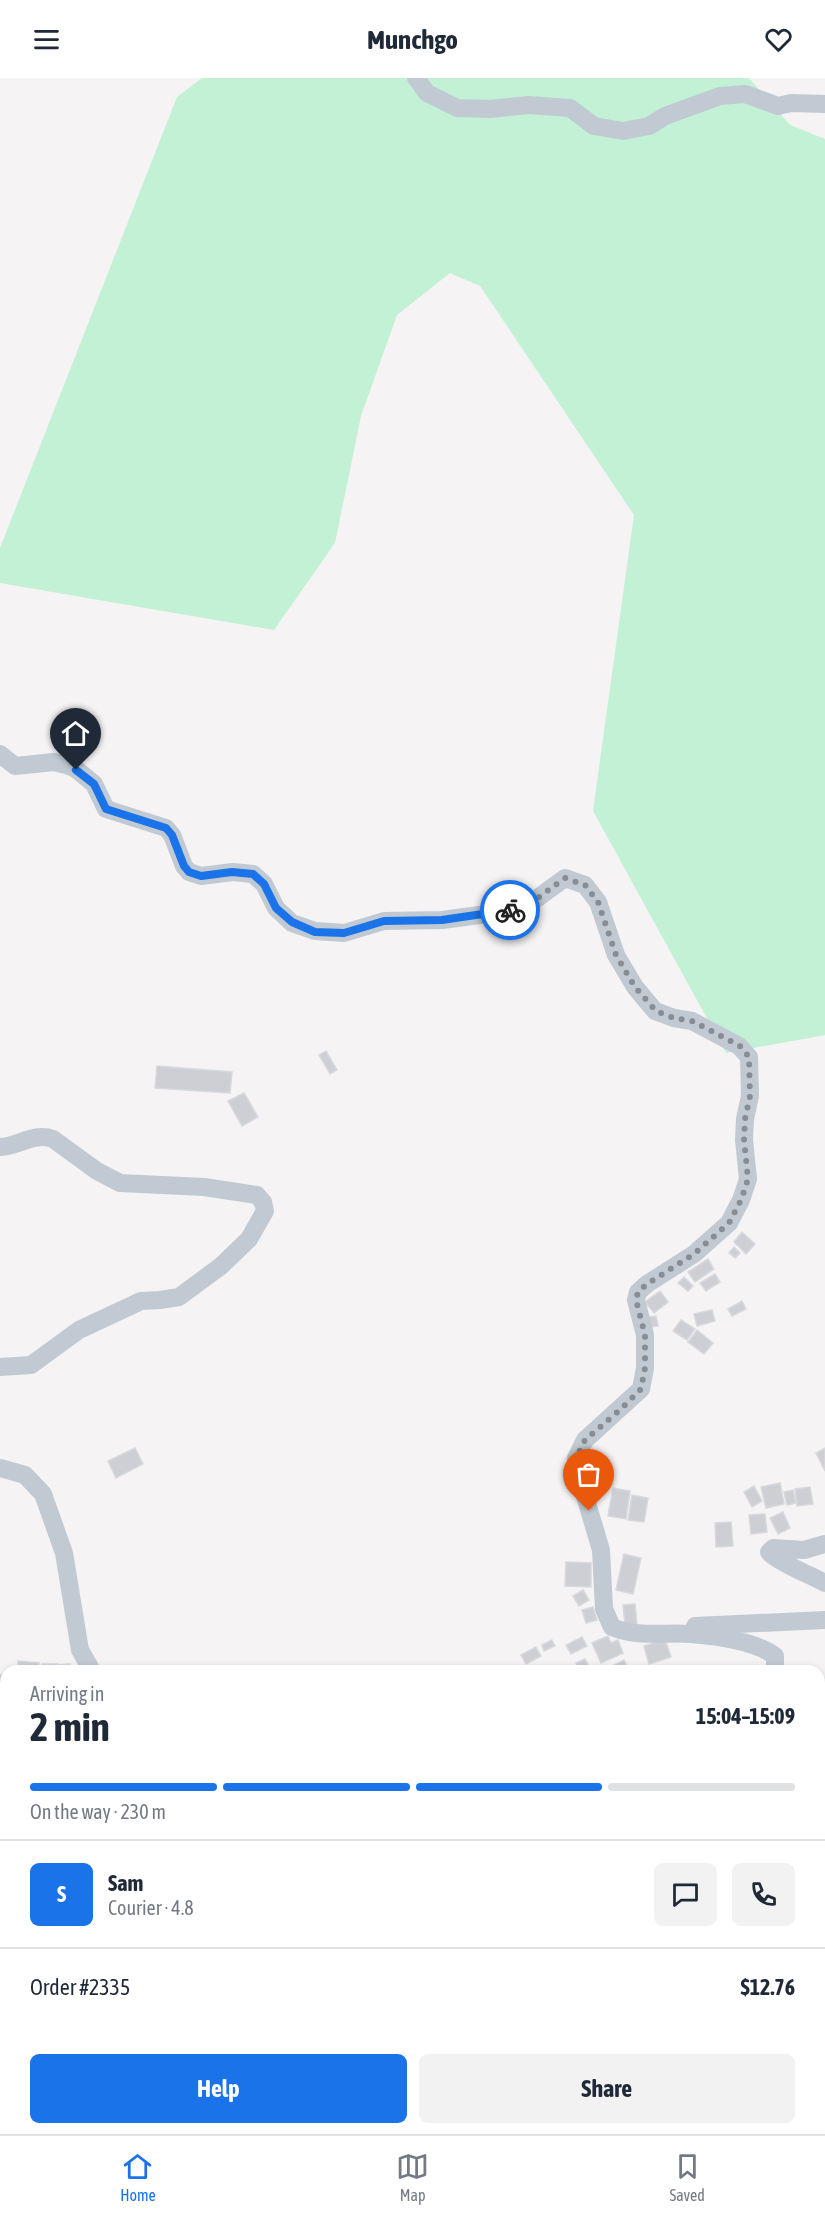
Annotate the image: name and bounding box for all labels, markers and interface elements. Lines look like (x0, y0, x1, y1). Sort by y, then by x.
icon: menu (30, 23, 63, 56)
icon: heart (762, 23, 795, 56)
text: Munchgo (367, 24, 458, 55)
pin (50, 708, 101, 770)
icon: home (59, 717, 92, 750)
courier (480, 880, 540, 940)
icon: bike (494, 894, 527, 927)
pin (563, 1449, 614, 1511)
icon: bag (572, 1458, 605, 1491)
text: Arriving in (30, 1682, 104, 1705)
text: 15:04–15:09 (696, 1703, 795, 1729)
text: 2 min (30, 1705, 110, 1749)
text: On the way · 230 m (30, 1800, 166, 1823)
button: chat (654, 1863, 717, 1926)
button: phone (732, 1863, 795, 1926)
text: Sam (108, 1870, 143, 1896)
text: S (57, 1881, 66, 1907)
text: Courier · 4.8 (108, 1896, 194, 1919)
text: Order #2335 (30, 1974, 130, 2000)
text: $12.76 (740, 1974, 795, 2000)
button: Help (30, 2054, 407, 2123)
button: Share (419, 2054, 795, 2123)
tab: Home (120, 2150, 156, 2204)
tab: Map (396, 2150, 429, 2204)
tab: Saved (669, 2150, 705, 2204)

